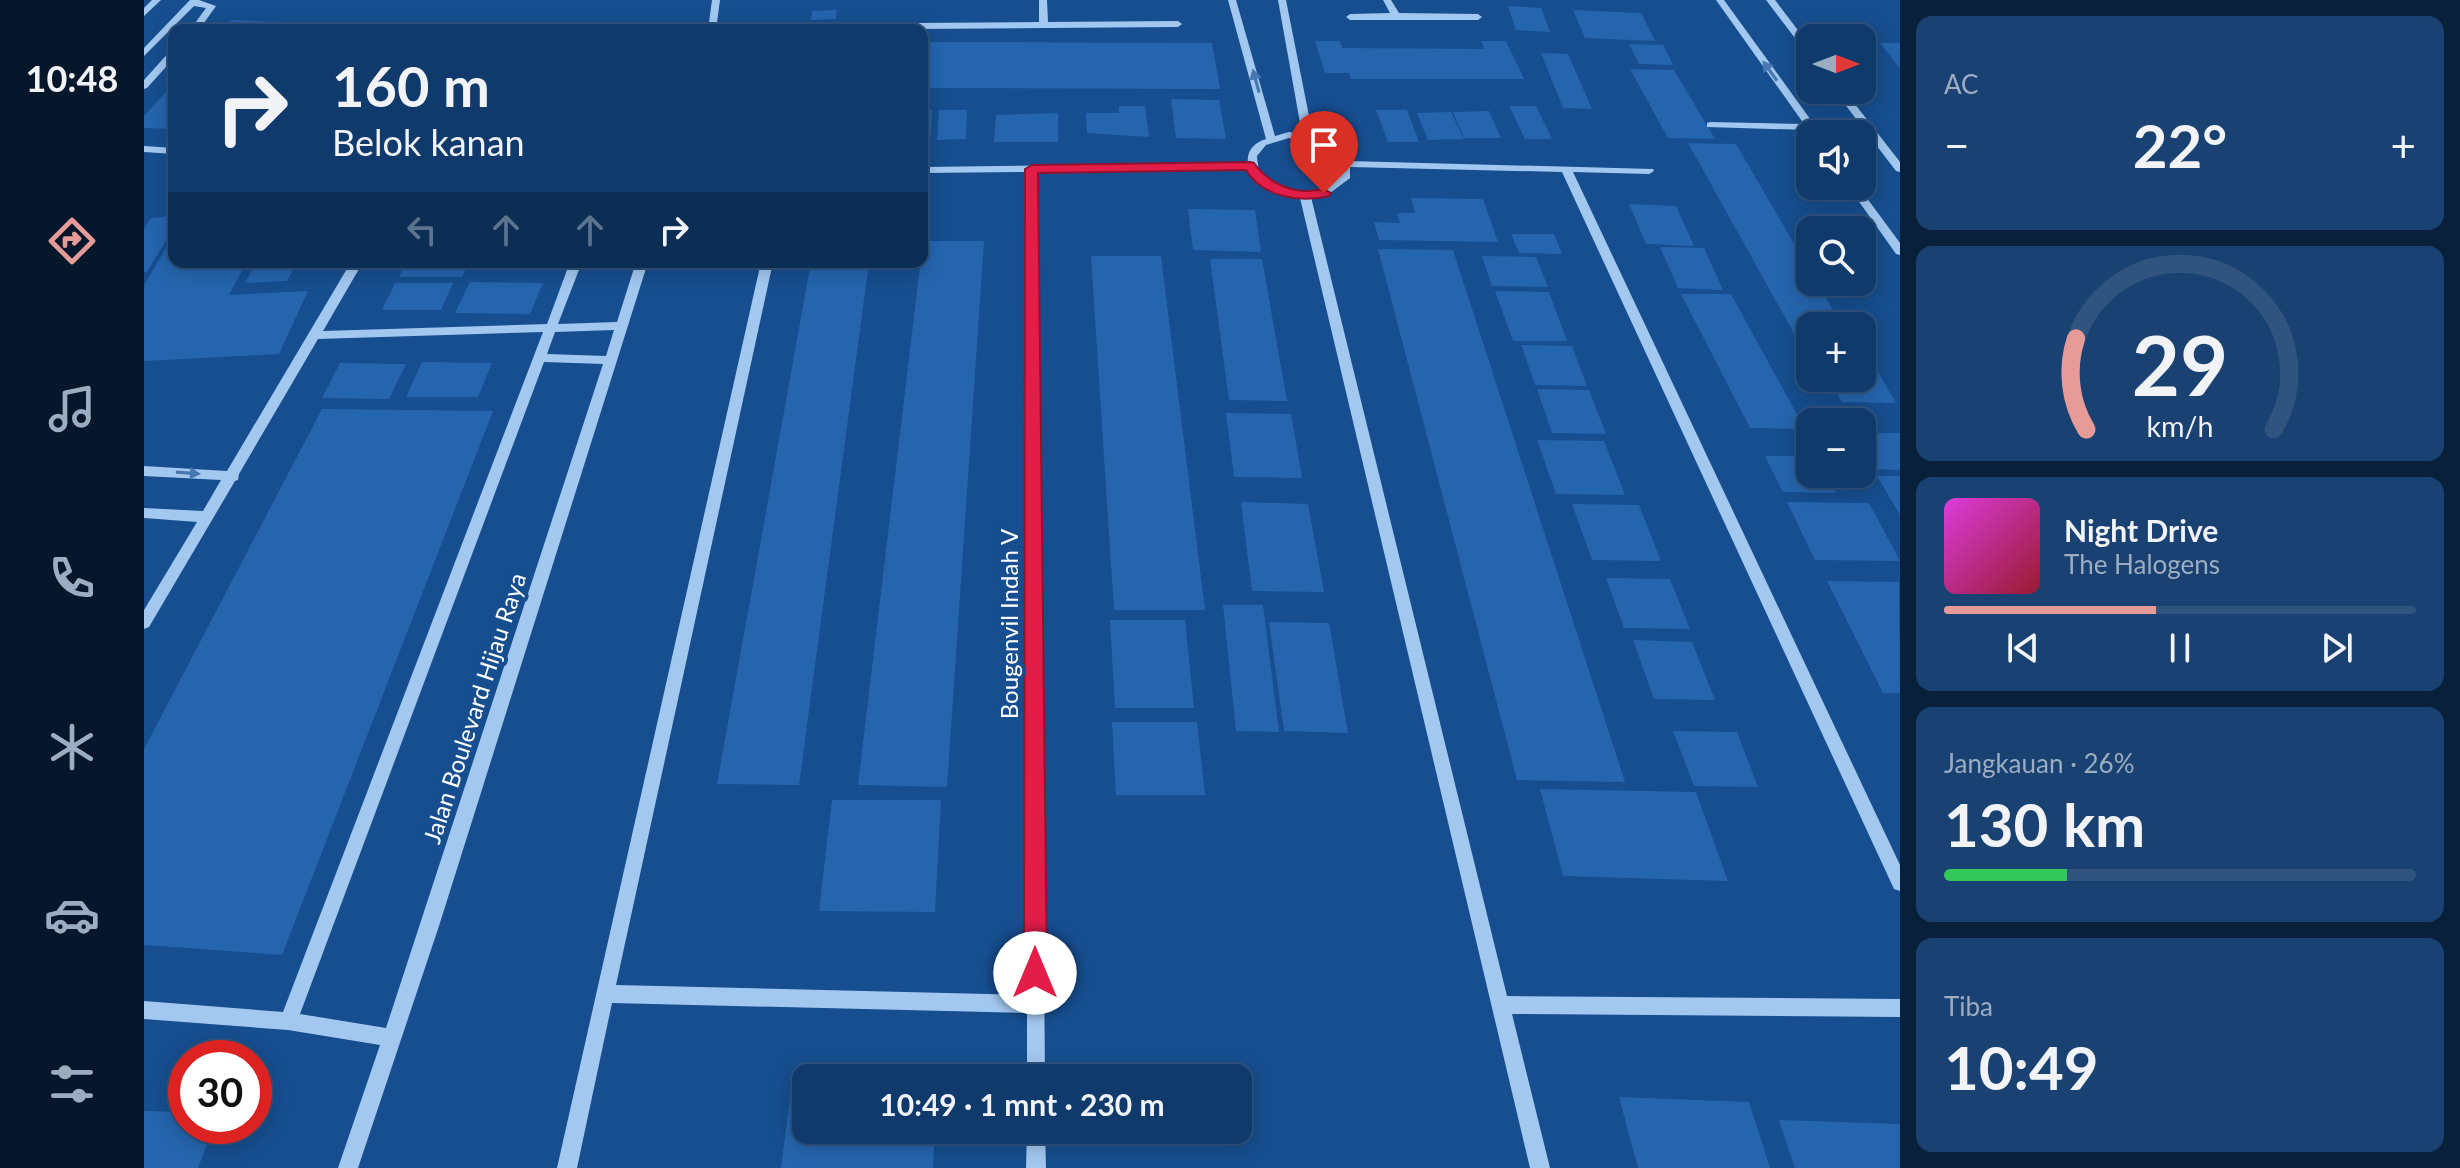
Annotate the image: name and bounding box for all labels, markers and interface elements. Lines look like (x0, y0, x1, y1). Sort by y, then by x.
north arrow (1796, 24, 1876, 104)
map controls (1796, 24, 1876, 488)
text: 160 m (332, 52, 490, 119)
text: 10:48 (26, 56, 118, 100)
icon: right (200, 56, 304, 160)
one-way arrow (1763, 60, 1778, 81)
one-way arrow (1249, 68, 1261, 93)
text: AC (1944, 68, 1979, 100)
text: 22° (2133, 109, 2227, 181)
pin (1290, 111, 1358, 193)
text: − (1944, 119, 1970, 171)
text: + (2390, 119, 2416, 171)
text: Belok kanan (332, 120, 525, 164)
button: sound (1796, 120, 1876, 200)
icon: arrive (1302, 123, 1346, 167)
icon: left (400, 208, 444, 252)
icon: ahead (484, 208, 528, 252)
icon: ahead (568, 208, 612, 252)
icon: right (652, 208, 696, 252)
icon: directions (44, 213, 100, 269)
button: search (1796, 216, 1876, 296)
button: + (1796, 312, 1876, 392)
text: 29 (2132, 313, 2228, 413)
icon: music (44, 381, 100, 437)
button: − (1796, 408, 1876, 488)
text: km/h (2147, 409, 2213, 443)
one-way arrow (176, 467, 201, 480)
text: Night Drive (2064, 512, 2218, 548)
street label: Bougenvil Indah V (994, 528, 1023, 719)
text: The Halogens (2064, 548, 2220, 580)
icon: phone (44, 550, 100, 606)
street label: Jalan Boulevard Hijau Raya (417, 569, 531, 847)
icon: previous (2001, 626, 2045, 670)
icon: pause (2158, 626, 2202, 670)
icon: next (2315, 626, 2359, 670)
icon: climate (44, 719, 100, 775)
text: Jangkauan · 26% (1944, 747, 2135, 779)
text: 130 km (1944, 788, 2145, 860)
icon: car (44, 887, 100, 943)
position arrow (993, 931, 1077, 1015)
text: Tiba (1944, 990, 1993, 1022)
text: 10:49 (1944, 1031, 2099, 1103)
speed limit sign: 30 (168, 1040, 272, 1144)
icon: filters (44, 1056, 100, 1112)
text: 10:49 · 1 mnt · 230 m (879, 1086, 1165, 1122)

